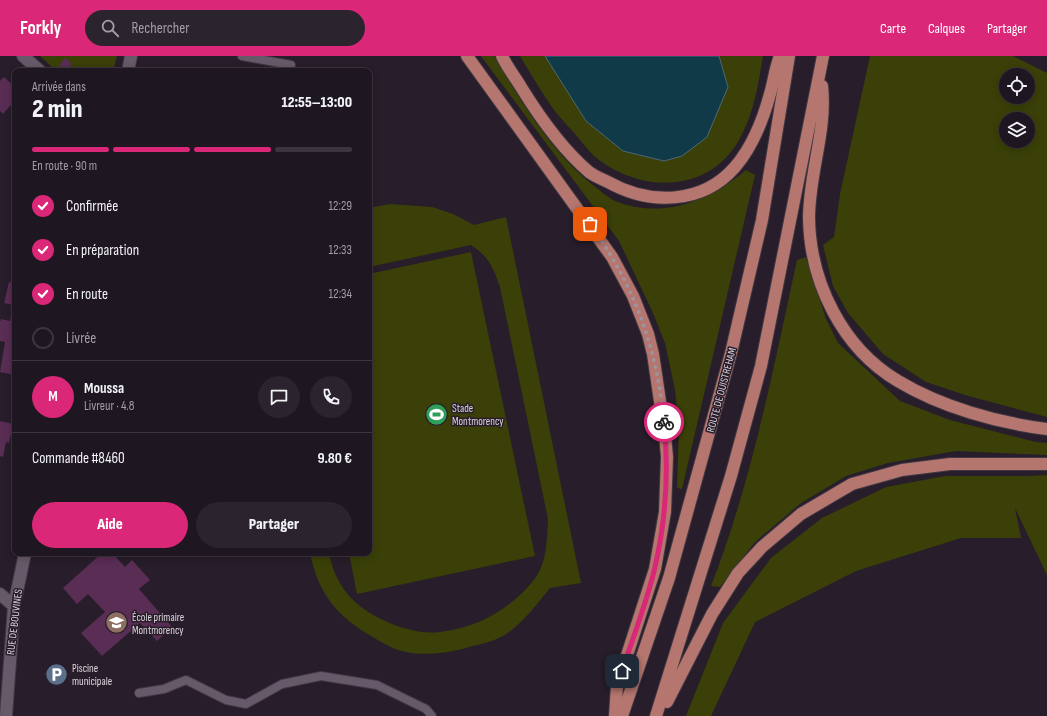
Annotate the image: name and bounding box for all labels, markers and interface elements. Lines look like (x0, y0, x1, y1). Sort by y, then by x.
search box (85, 10, 365, 46)
text: Forkly (20, 17, 61, 40)
icon: search (99, 17, 121, 39)
text: Rechercher (131, 19, 190, 38)
text: Carte (880, 20, 906, 37)
text: Calques (928, 20, 965, 37)
text: Partager (987, 20, 1027, 37)
map controls (999, 68, 1035, 148)
button: locate (999, 68, 1035, 104)
text: Arrivée dans (32, 79, 86, 95)
text: 12:55–13:00 (281, 93, 352, 112)
text: 2 min (32, 94, 82, 125)
button: layers (999, 112, 1035, 148)
text: En route · 90 m (32, 158, 97, 174)
icon: check (32, 195, 54, 217)
text: Confirmée (66, 197, 118, 216)
text: 12:29 (328, 198, 352, 214)
pin (573, 207, 607, 241)
icon: bag (579, 213, 601, 235)
icon: check (32, 239, 54, 261)
text: En préparation (66, 241, 139, 260)
text: 12:33 (329, 242, 352, 258)
icon: check (32, 283, 54, 305)
text: En route (66, 285, 108, 304)
text: 12:34 (329, 286, 352, 302)
text: Livrée (66, 329, 96, 348)
street label: ROUTE DE OUISTREHAM (704, 346, 739, 434)
button: chat (258, 376, 300, 418)
button: phone (310, 376, 352, 418)
text: Moussa (84, 379, 124, 398)
text: M (48, 387, 58, 406)
text: Livreur · 4.8 (84, 398, 134, 414)
sports icon: Stade Montmorency (424, 401, 450, 427)
place label: Stade Montmorency (452, 402, 504, 428)
courier (644, 402, 684, 442)
icon: bike (653, 411, 675, 433)
text: Commande #8460 (32, 449, 125, 468)
text: 9.80 € (318, 449, 352, 468)
button: Aide (32, 502, 188, 548)
button: Partager (196, 502, 352, 548)
street label: RUE DE BOUVINES (4, 588, 25, 656)
school or university icon: École primaire Montmorency (104, 610, 130, 636)
place label: École primaire Montmorency (132, 611, 184, 637)
pin (605, 654, 639, 688)
icon: home (611, 660, 633, 682)
parking icon: Piscine municipale (43, 661, 69, 687)
place label: Piscine municipale (72, 662, 112, 688)

